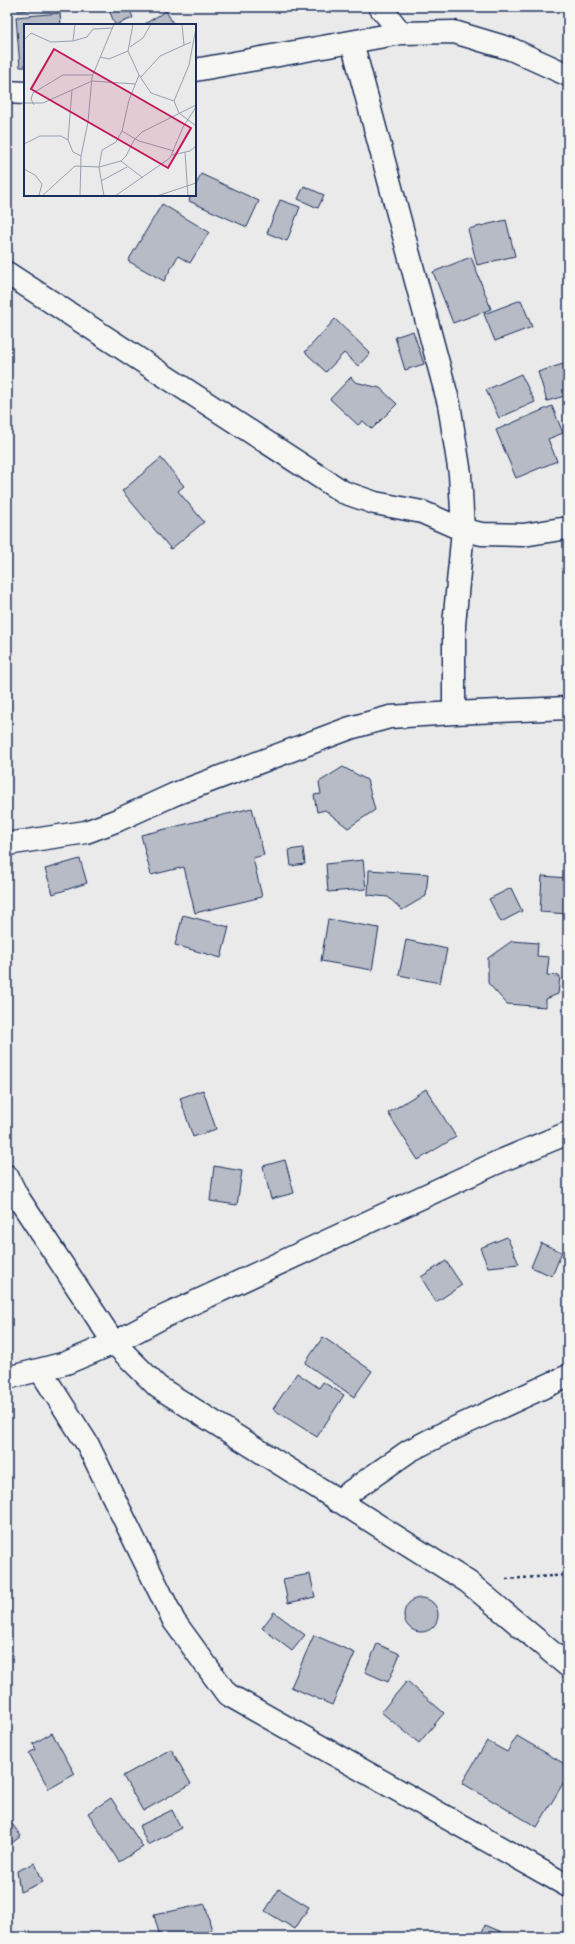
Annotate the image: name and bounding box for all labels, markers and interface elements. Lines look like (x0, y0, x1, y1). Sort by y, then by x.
inset map (24, 24, 196, 196)

